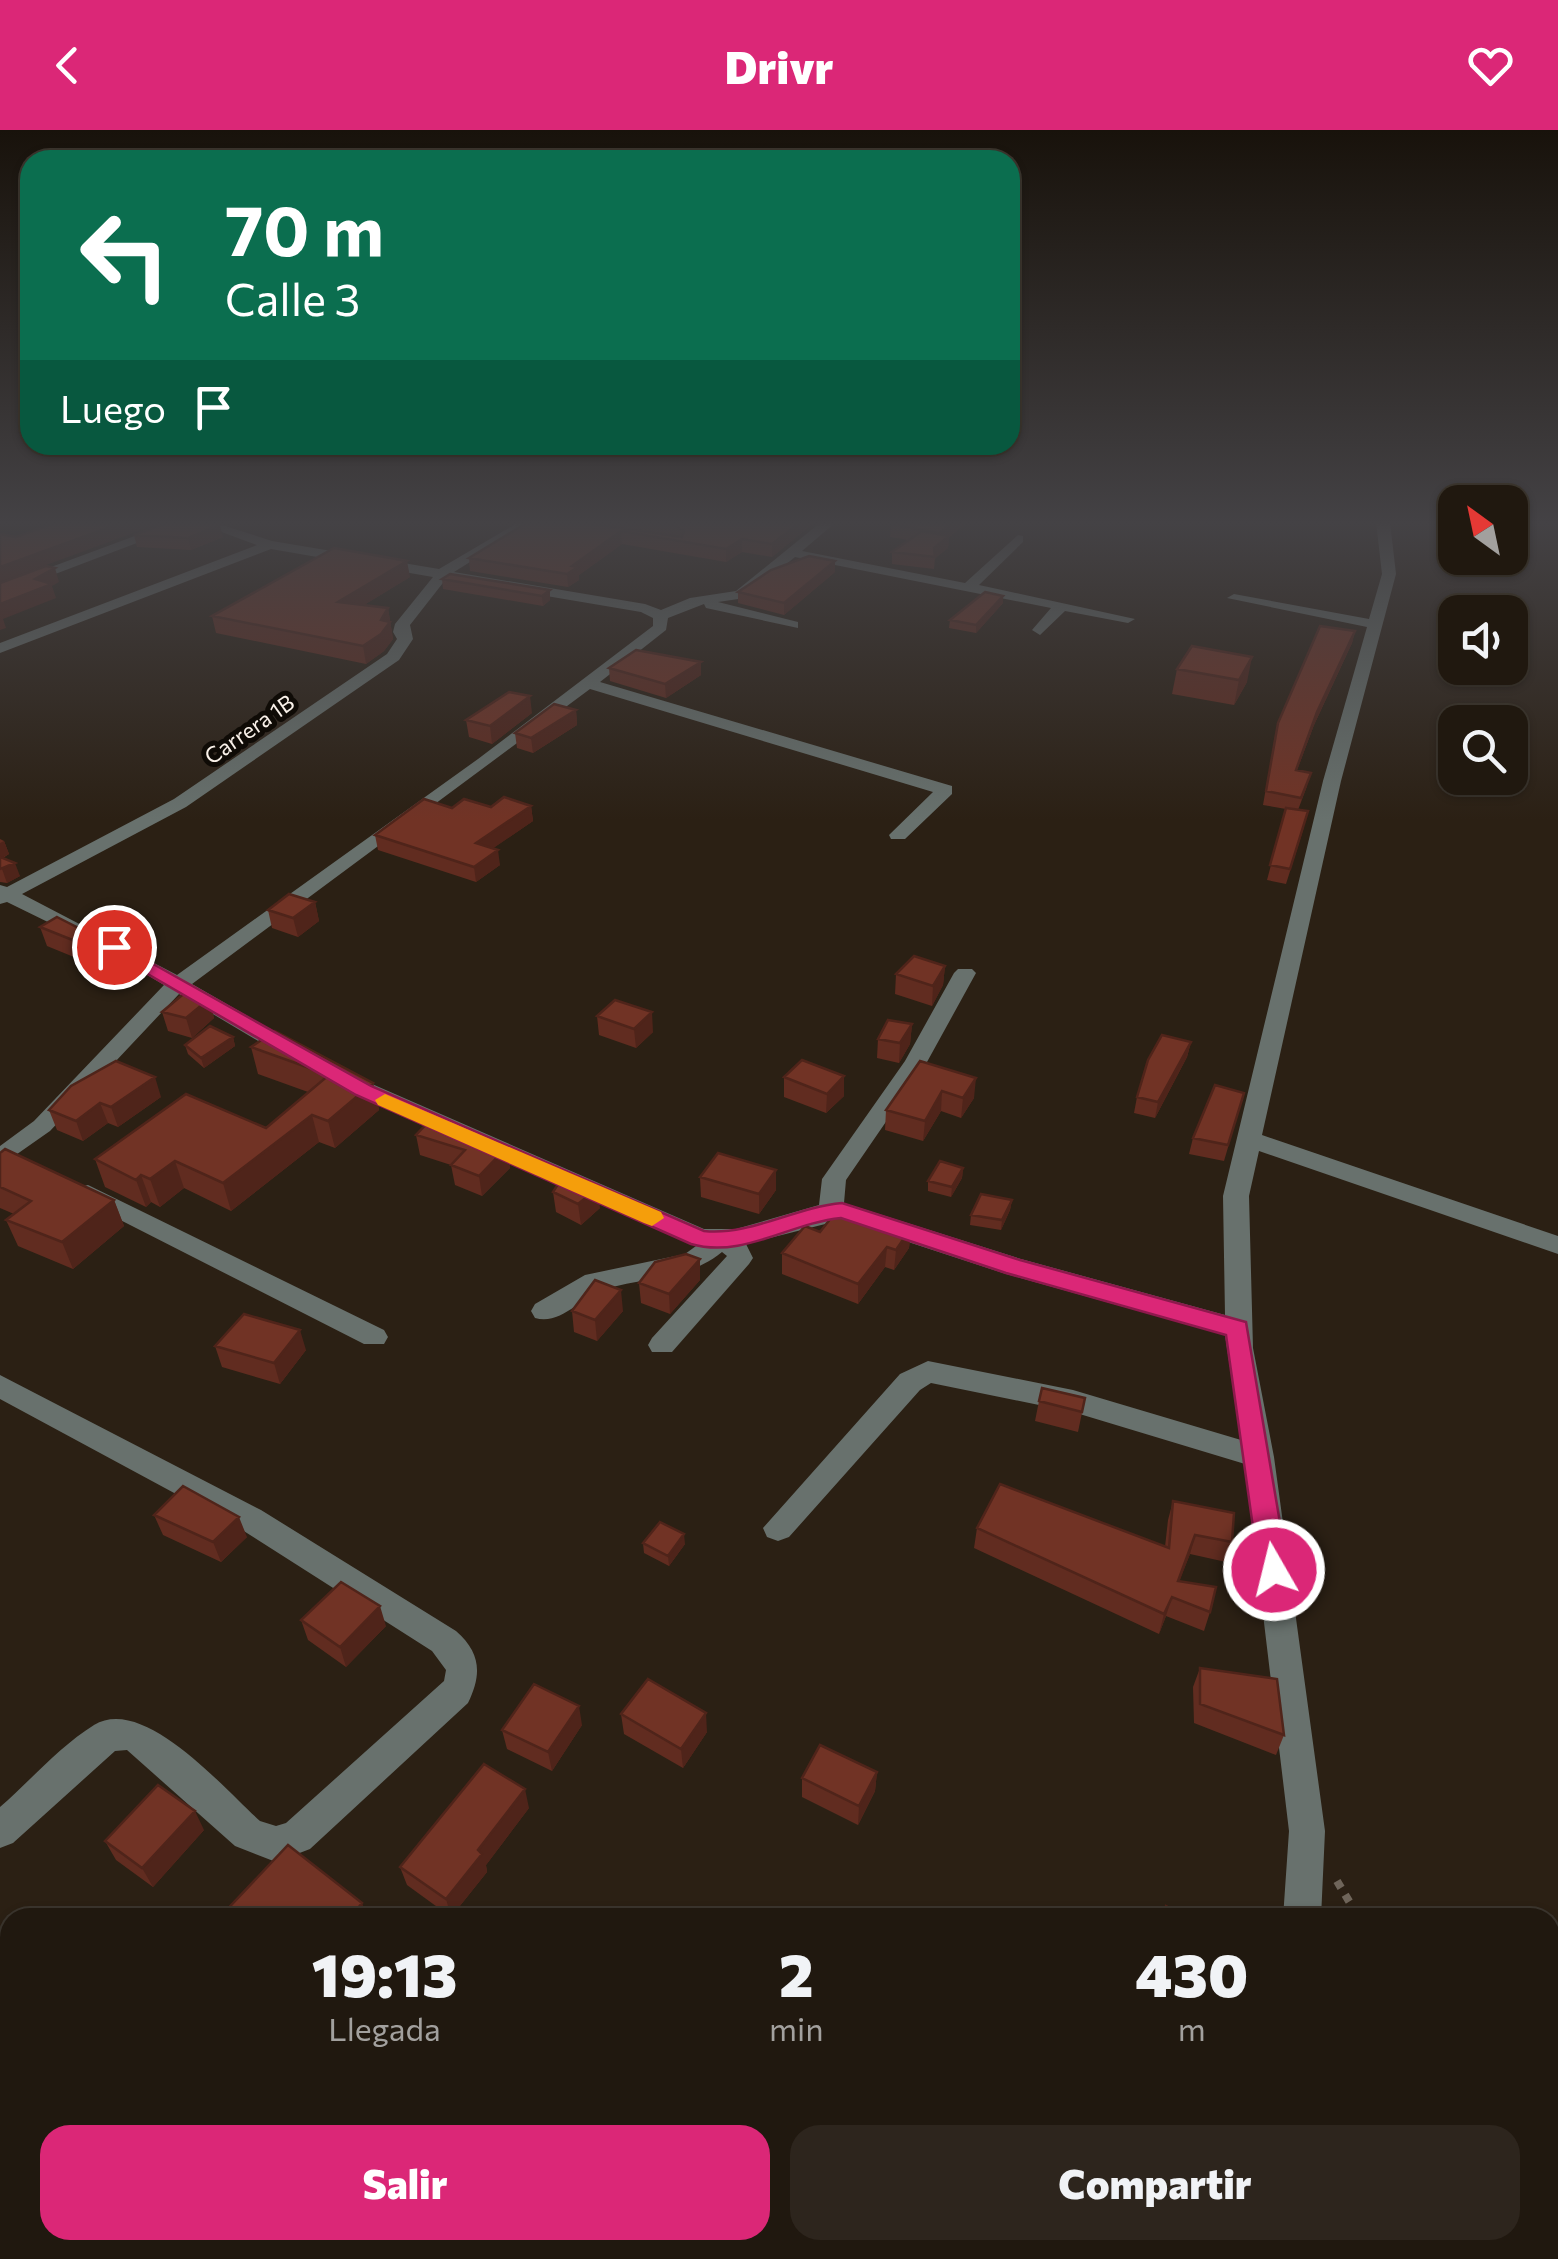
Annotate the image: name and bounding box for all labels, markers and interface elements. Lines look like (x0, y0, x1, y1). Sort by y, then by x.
icon: back (40, 38, 95, 93)
text: Drivr (725, 38, 834, 93)
icon: heart (1463, 38, 1518, 93)
text: 70 m (225, 185, 384, 270)
icon: left (60, 190, 190, 320)
text: Calle 3 (225, 270, 360, 325)
icon: arrive (186, 380, 241, 435)
text: Luego (60, 384, 166, 431)
north arrow (1438, 485, 1528, 575)
map controls (1438, 485, 1528, 795)
button: sound (1438, 595, 1528, 685)
street label: Carrera 1B (199, 688, 299, 770)
button: search (1438, 705, 1528, 795)
pin (72, 905, 157, 990)
icon: arrive (87, 920, 142, 975)
position arrow (1222, 1518, 1326, 1622)
text: 19:13 (312, 1936, 457, 2009)
text: 2 (779, 1936, 814, 2009)
text: 430 (1135, 1936, 1248, 2009)
text: Llegada (328, 2008, 441, 2048)
text: min (769, 2008, 824, 2048)
text: m (1178, 2008, 1206, 2048)
button: Salir (40, 2125, 770, 2240)
button: Compartir (790, 2125, 1520, 2240)

